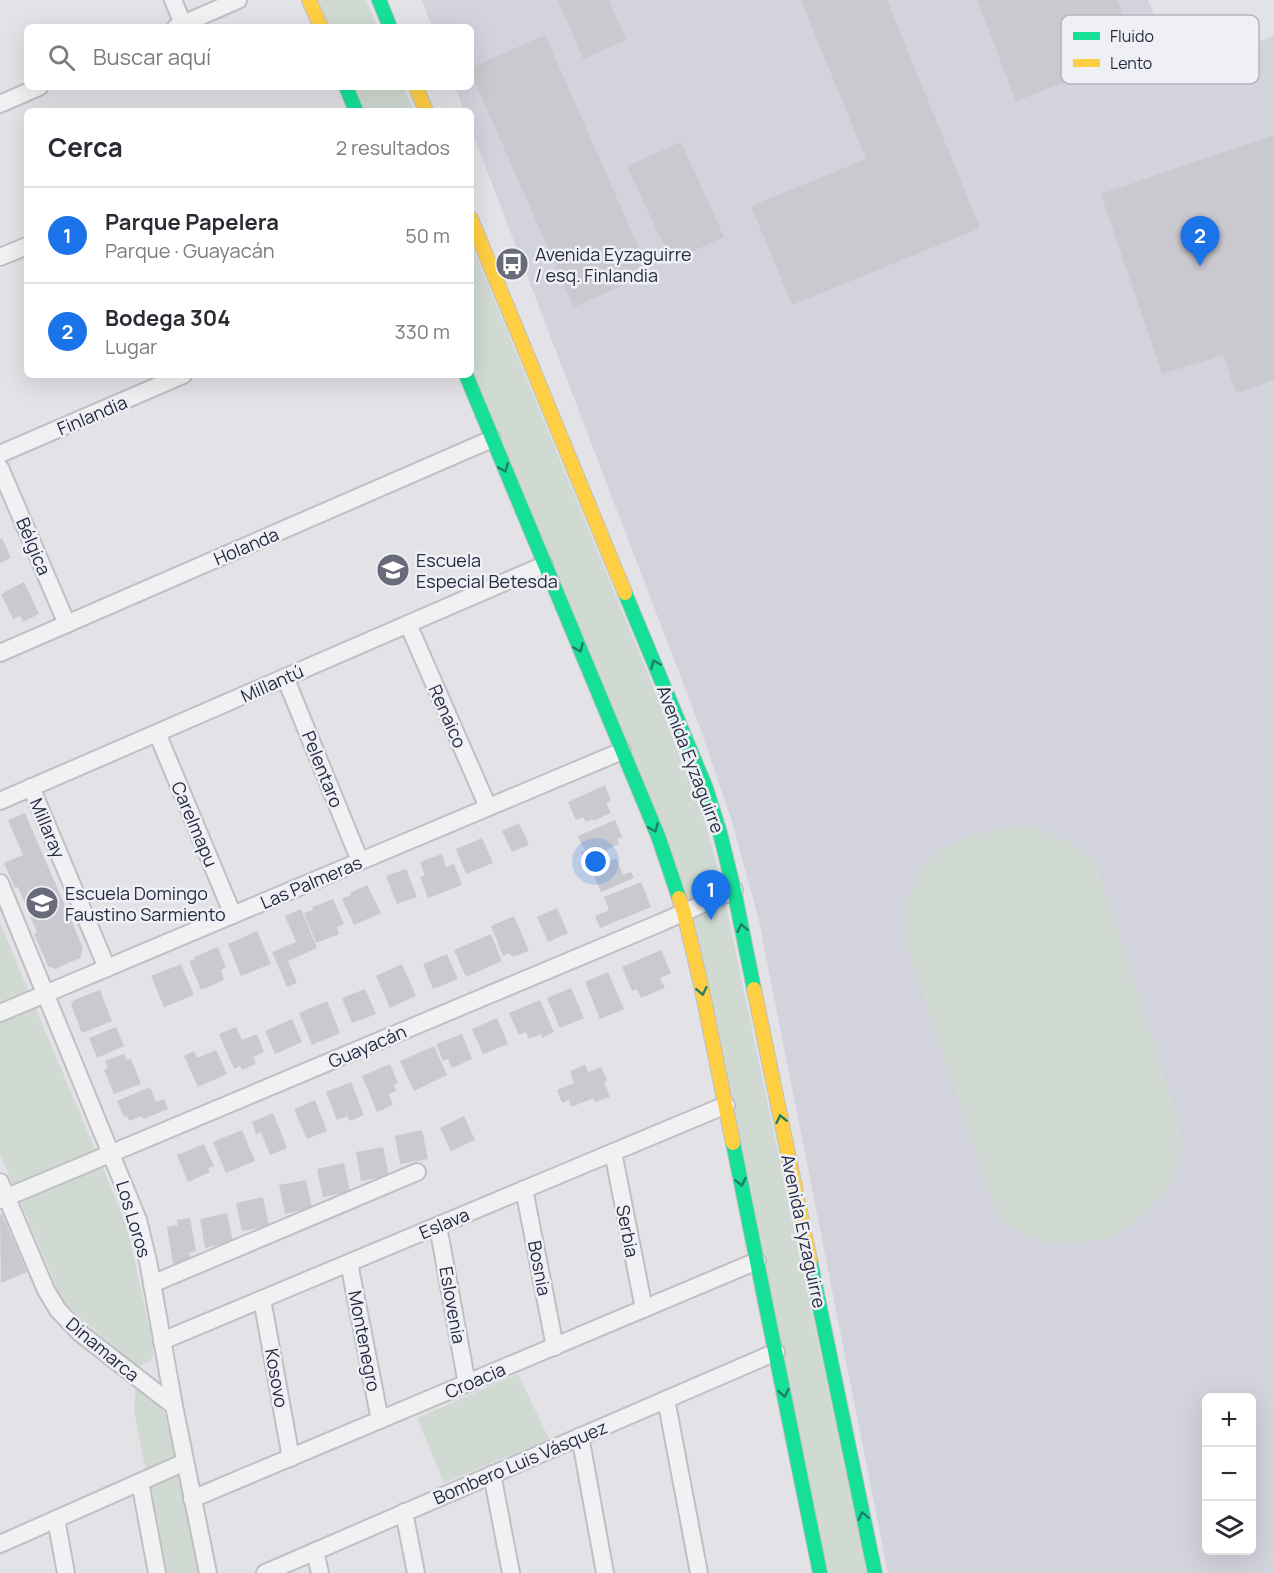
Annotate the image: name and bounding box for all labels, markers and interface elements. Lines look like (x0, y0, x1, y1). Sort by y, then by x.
legend (1061, 15, 1259, 84)
search box (24, 24, 474, 90)
text: Fluido (1110, 25, 1154, 47)
icon: search (45, 41, 78, 74)
text: Buscar aquí (93, 42, 211, 72)
text: Lento (1110, 52, 1152, 74)
text: Cerca (48, 129, 123, 165)
text: 2 resultados (336, 134, 450, 161)
text: Parque Papelera (105, 207, 279, 237)
pin: 2 (1180, 216, 1220, 266)
text: 1 (63, 222, 72, 249)
text: 50 m (405, 222, 450, 249)
text: Parque · Guayacán (105, 237, 275, 264)
place label: Avenida Eyzaguirre / esq. Finlandia (535, 242, 692, 287)
bus stop icon: Avenida Eyzaguirre / esq. Finlandia (494, 246, 530, 282)
text: Bodega 304 (105, 303, 231, 333)
text: 2 (62, 318, 73, 345)
text: 330 m (395, 318, 450, 345)
text: Lugar (105, 333, 157, 360)
street label: Finlandia (53, 390, 131, 440)
one-way arrow (497, 461, 509, 472)
street label: Bélgica (11, 513, 57, 579)
street label: Holanda (210, 522, 282, 570)
place label: Escuela Especial Betesda (416, 548, 558, 593)
school or university icon: Escuela Especial Betesda (375, 552, 411, 588)
one-way arrow (572, 642, 584, 653)
street label: Millantú (237, 659, 307, 707)
one-way arrow (650, 659, 662, 670)
street label: Renaico (423, 681, 473, 751)
street label: Avenida Eyzaguirre (652, 682, 730, 836)
street label: Pelentaro (297, 727, 349, 811)
street label: Carelmapu (166, 778, 224, 870)
street label: Millaray (25, 794, 72, 862)
one-way arrow (647, 821, 659, 832)
your location (581, 847, 610, 876)
street label: Las Palmeras (257, 850, 365, 914)
pin: 1 (692, 870, 730, 920)
place label: Escuela Domingo Faustino Sarmiento (65, 881, 226, 926)
school or university icon: Escuela Domingo Faustino Sarmiento (24, 885, 60, 921)
one-way arrow (736, 923, 749, 933)
one-way arrow (695, 985, 708, 995)
street label: Guayacán (324, 1019, 410, 1073)
one-way arrow (776, 1114, 789, 1124)
street label: Avenida Eyzaguirre (776, 1152, 832, 1310)
one-way arrow (734, 1176, 747, 1186)
street label: Los Loros (111, 1178, 157, 1260)
street label: Eslava (415, 1202, 473, 1244)
street label: Serbia (611, 1203, 645, 1259)
street label: Bosnia (523, 1238, 557, 1298)
street label: Eslovenia (434, 1264, 472, 1346)
street label: Montenegro (343, 1288, 387, 1394)
street label: Dinamarca (61, 1311, 145, 1387)
street label: Kosovo (260, 1347, 294, 1409)
street label: Croacia (441, 1357, 509, 1403)
one-way arrow (777, 1388, 790, 1398)
map controls (1202, 1393, 1256, 1555)
button: + (1202, 1393, 1256, 1447)
street label: Bombero Luis Vásquez (429, 1414, 611, 1510)
button: − (1202, 1447, 1256, 1501)
button: layers (1202, 1501, 1256, 1555)
one-way arrow (857, 1511, 870, 1521)

